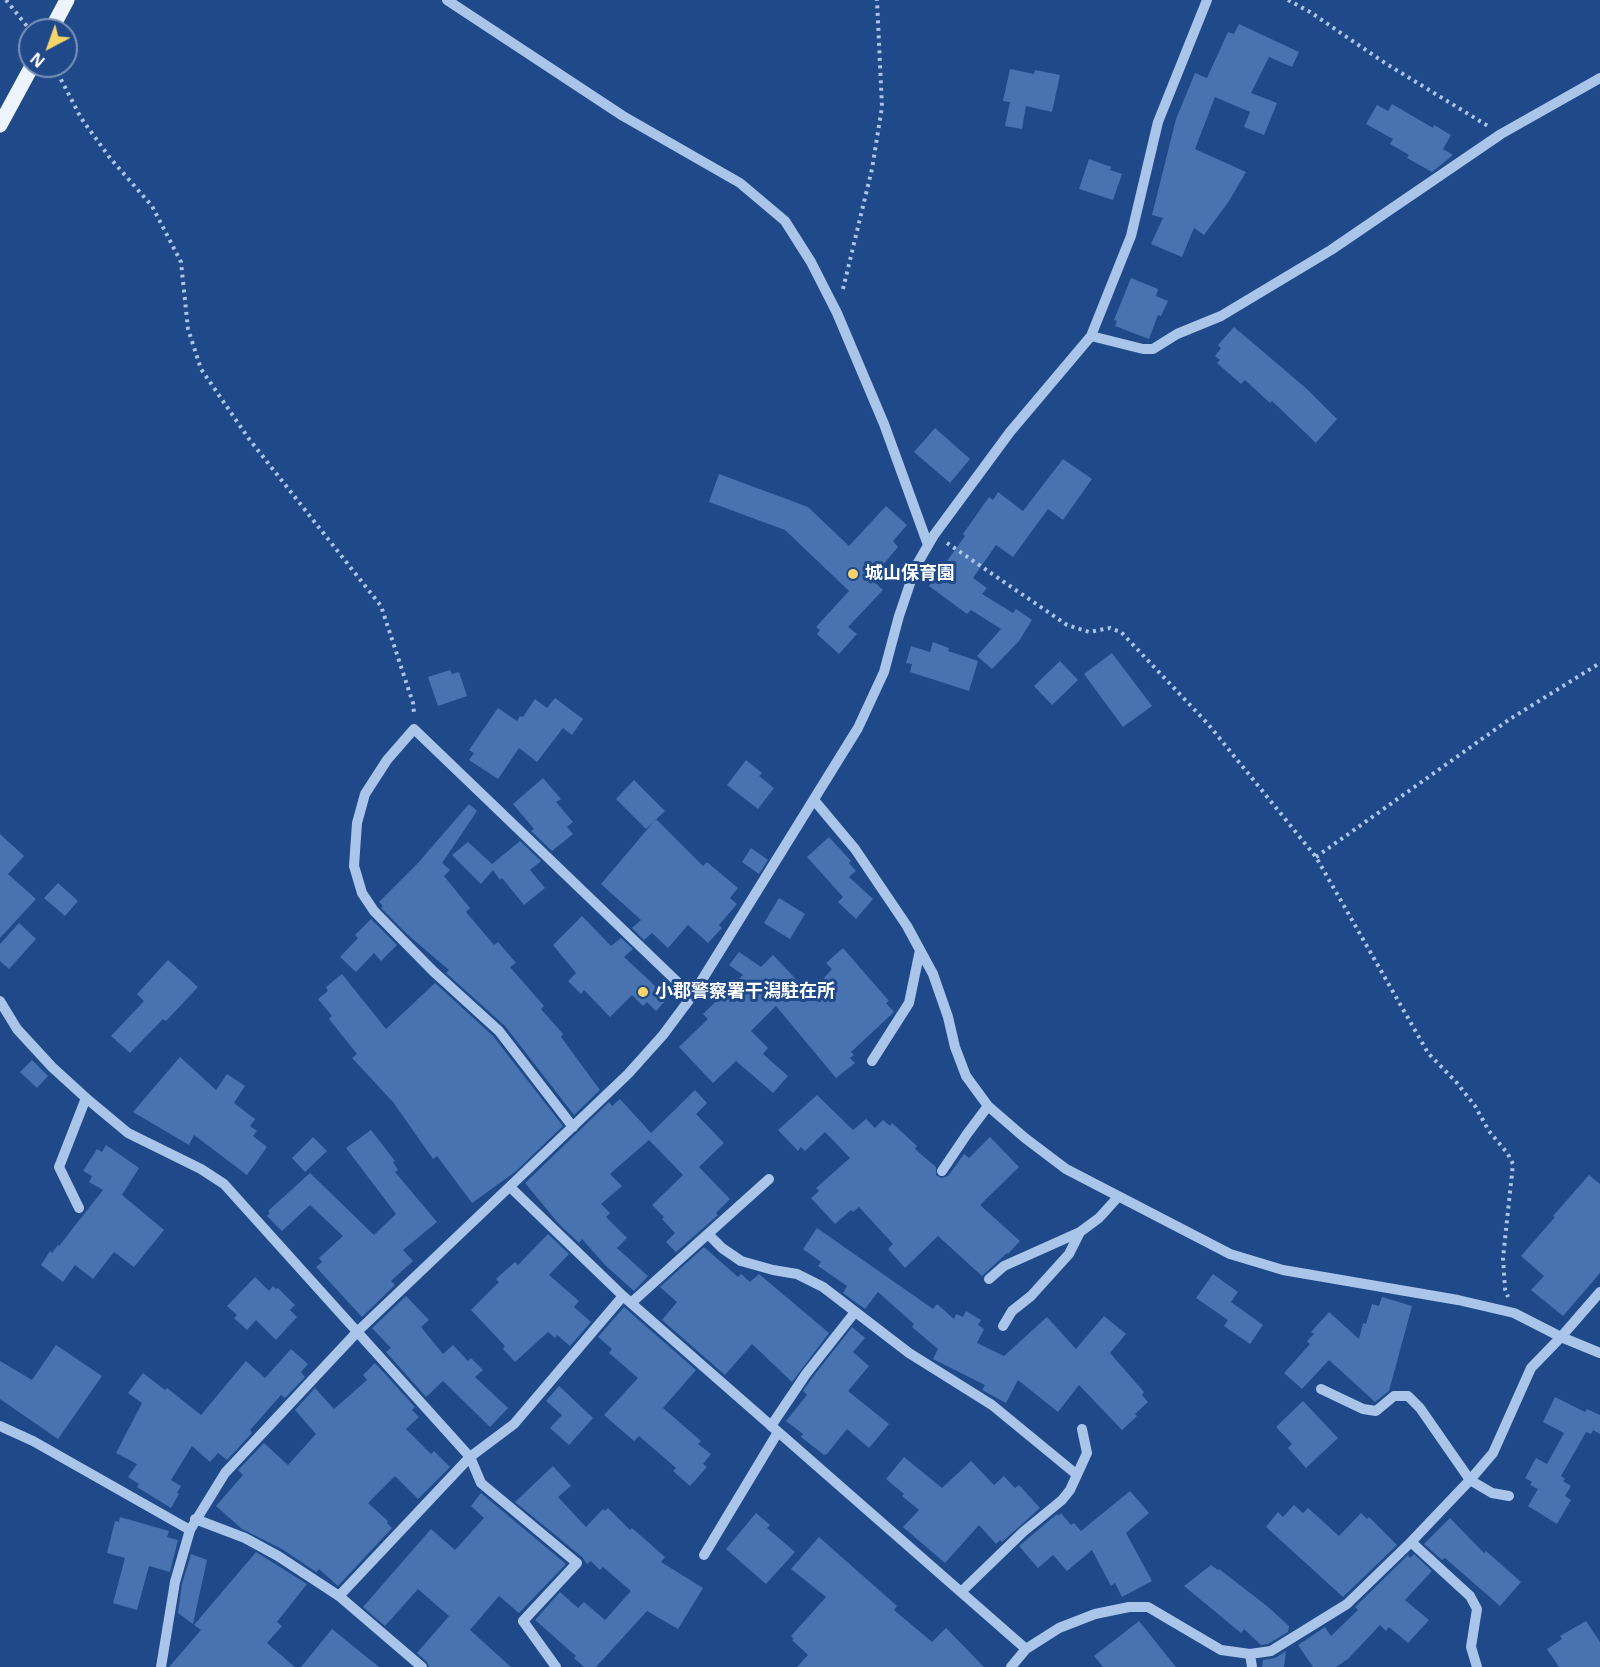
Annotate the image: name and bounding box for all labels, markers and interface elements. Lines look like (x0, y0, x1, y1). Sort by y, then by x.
north arrow (18, 18, 78, 78)
text: N (25, 48, 50, 73)
place label: 城山保育園 (865, 563, 955, 585)
marker: 城山保育園 (846, 567, 860, 581)
place label: 小郡警察署干潟駐在所 (655, 981, 835, 1003)
marker: 小郡警察署干潟駐在所 (636, 985, 650, 999)

